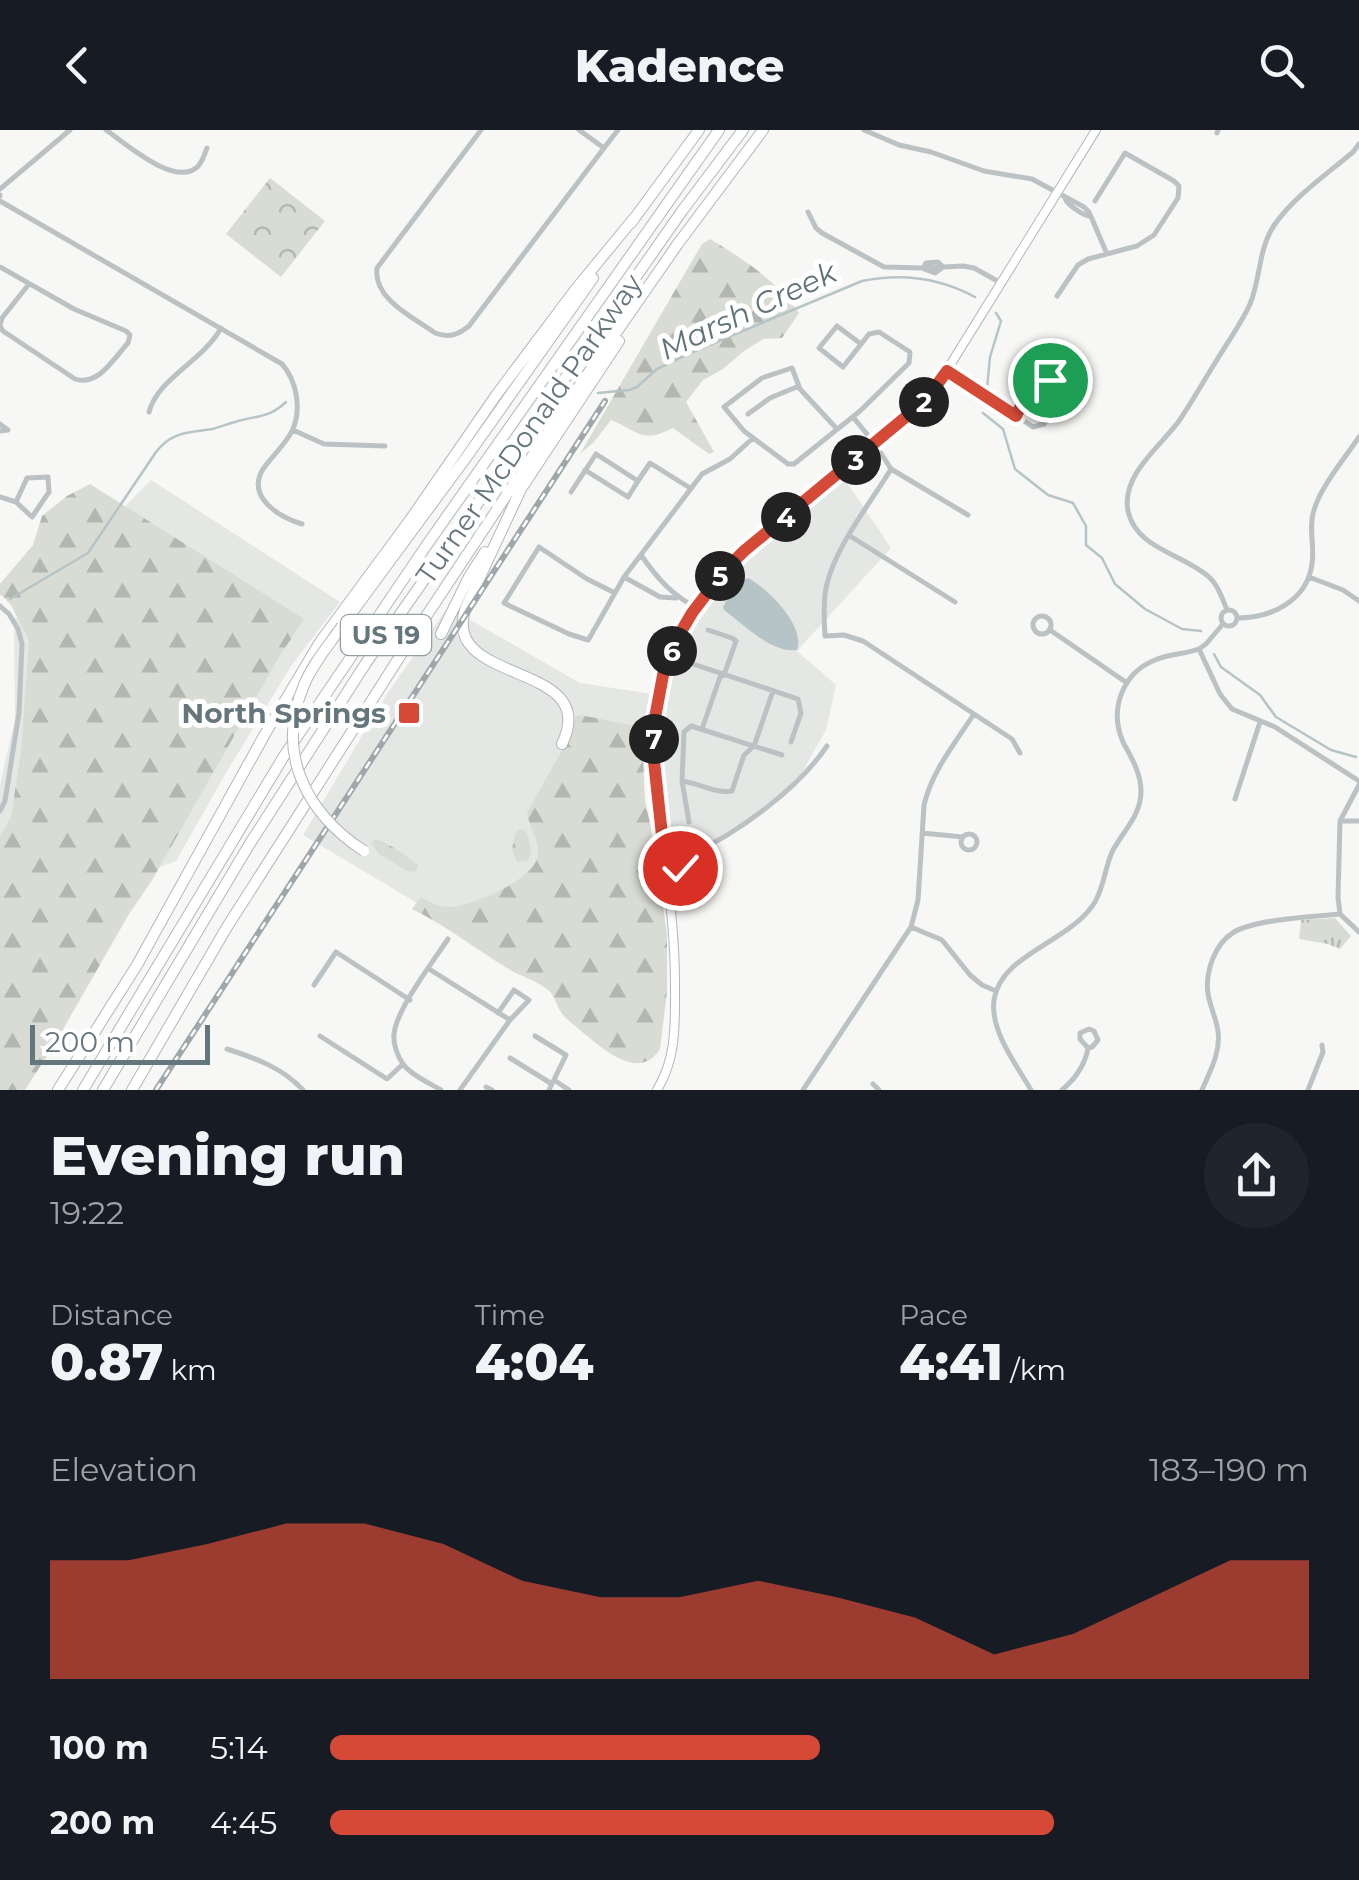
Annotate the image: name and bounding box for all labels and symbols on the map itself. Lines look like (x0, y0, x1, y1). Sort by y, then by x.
water label: Marsh Creek (653, 253, 843, 368)
street label: Turner McDonald Parkway (409, 267, 650, 591)
pin (1008, 338, 1093, 423)
pin: 2 (899, 377, 949, 427)
pin: 3 (831, 435, 881, 485)
pin: 4 (761, 492, 811, 542)
pin: 5 (695, 551, 745, 601)
road number: US 19 (341, 615, 431, 655)
pin: 6 (647, 626, 697, 676)
place label: North Springs (182, 696, 386, 730)
marker: North Springs (396, 700, 422, 726)
pin: 7 (629, 714, 679, 764)
pin (638, 826, 723, 911)
scale bar (30, 1020, 210, 1064)

